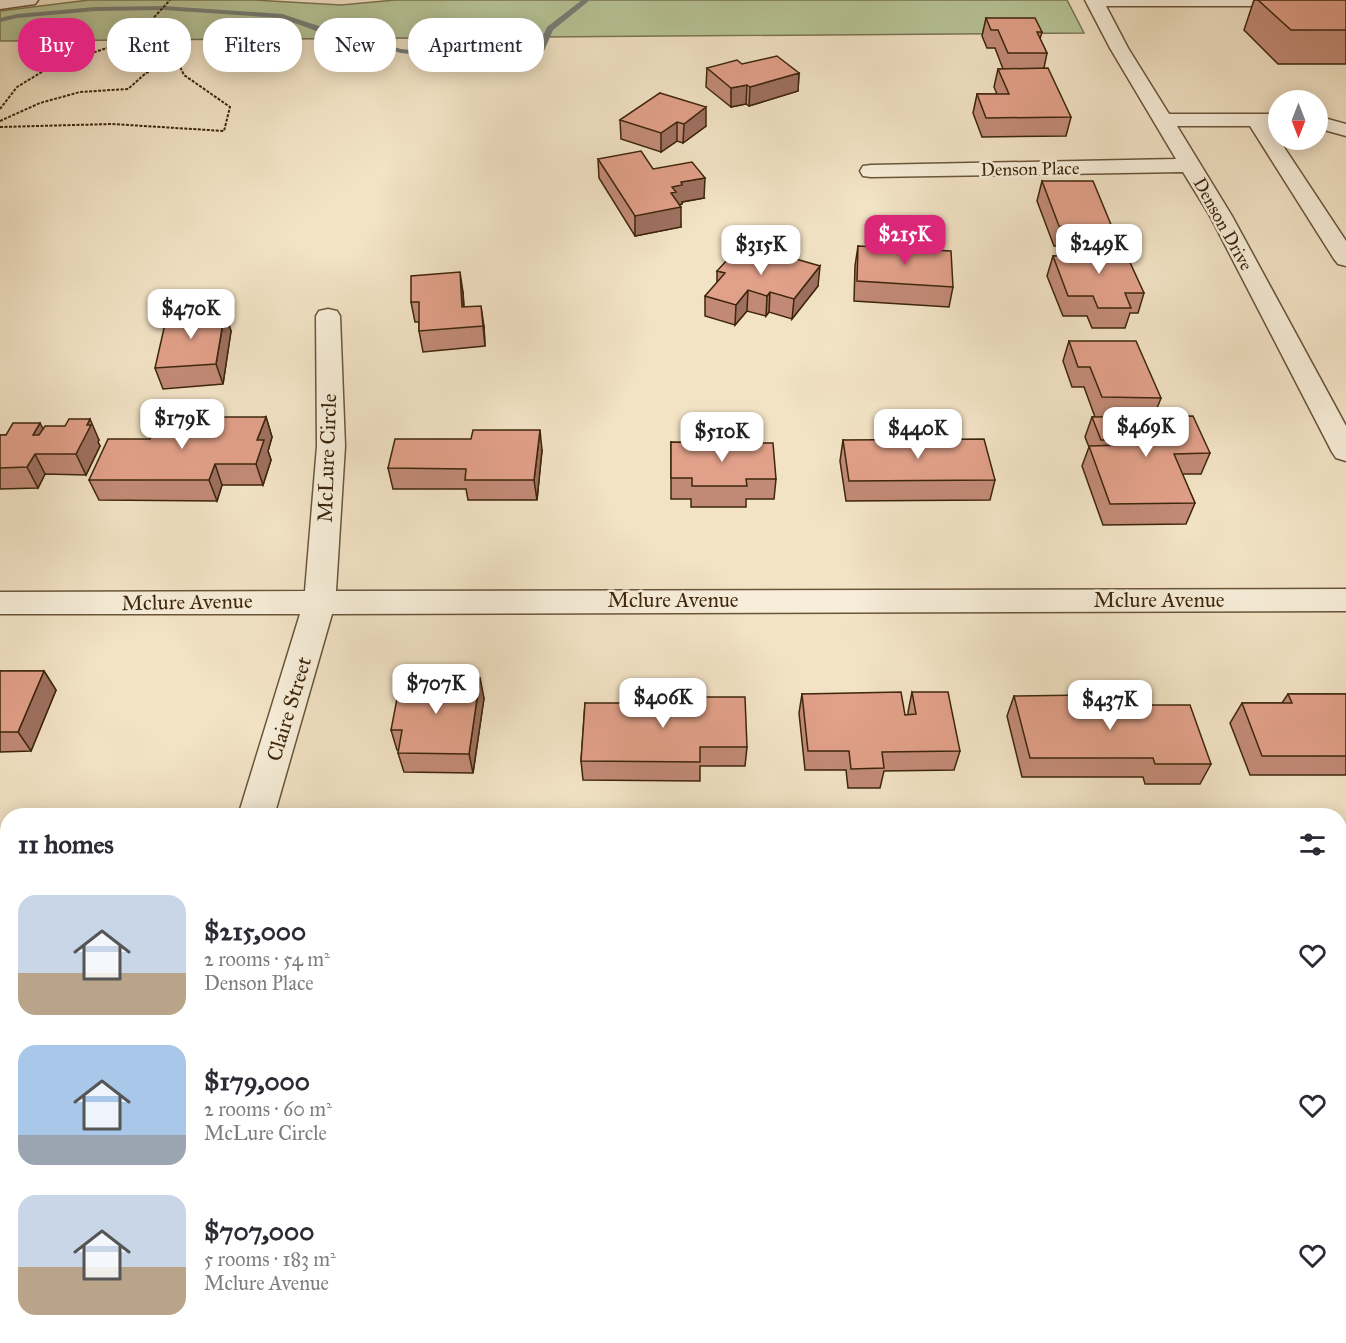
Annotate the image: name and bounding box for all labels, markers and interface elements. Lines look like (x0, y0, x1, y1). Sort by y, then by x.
chip: Buy (18, 18, 95, 72)
chip: Rent (107, 18, 191, 72)
chip: Filters (203, 18, 302, 72)
chip: New (314, 18, 396, 72)
chip: Apartment (408, 18, 544, 72)
north arrow (1268, 90, 1328, 150)
map controls (1268, 90, 1328, 150)
street label: Denson Place (980, 157, 1080, 181)
street label: Denson Drive (1189, 174, 1257, 274)
pin: $215K (863, 215, 947, 266)
text: $215K (878, 222, 932, 246)
pin: $249K (1057, 224, 1141, 275)
pin: $315K (719, 225, 803, 276)
text: $249K (1070, 231, 1128, 255)
text: $315K (735, 232, 787, 256)
pin: $470K (149, 289, 233, 340)
text: $470K (162, 296, 220, 320)
street label: McLure Circle (312, 393, 342, 523)
pin: $179K (140, 399, 224, 450)
text: $179K (154, 406, 210, 430)
pin: $469K (1104, 407, 1188, 458)
pin: $440K (876, 409, 960, 460)
pin: $510K (680, 412, 764, 463)
text: $469K (1117, 414, 1175, 438)
text: $440K (888, 416, 948, 440)
text: $510K (695, 419, 749, 443)
street label: Mclure Avenue (607, 587, 739, 613)
street label: Mclure Avenue (1093, 587, 1225, 613)
street label: Mclure Avenue (121, 588, 253, 616)
street label: Claire Street (261, 653, 317, 764)
pin: $707K (394, 664, 478, 715)
text: $707K (406, 671, 466, 695)
pin: $406K (621, 678, 705, 729)
pin: $437K (1068, 680, 1152, 731)
text: $406K (633, 685, 693, 709)
text: $437K (1082, 687, 1138, 711)
text: 11 homes (18, 828, 114, 860)
icon: filters (1296, 828, 1329, 861)
text: $215,000 (204, 915, 306, 947)
icon: home (66, 919, 138, 991)
icon: heart (1296, 939, 1329, 972)
text: 2 rooms · 54 m² (204, 947, 330, 971)
text: Denson Place (204, 971, 314, 995)
text: $179,000 (204, 1065, 310, 1097)
icon: home (66, 1069, 138, 1141)
icon: heart (1296, 1089, 1329, 1122)
text: 2 rooms · 60 m² (204, 1097, 332, 1121)
text: McLure Circle (204, 1121, 327, 1145)
text: $707,000 (204, 1215, 314, 1247)
icon: home (66, 1219, 138, 1291)
icon: heart (1296, 1239, 1329, 1272)
text: 5 rooms · 183 m² (204, 1247, 336, 1271)
text: Mclure Avenue (204, 1271, 329, 1295)

